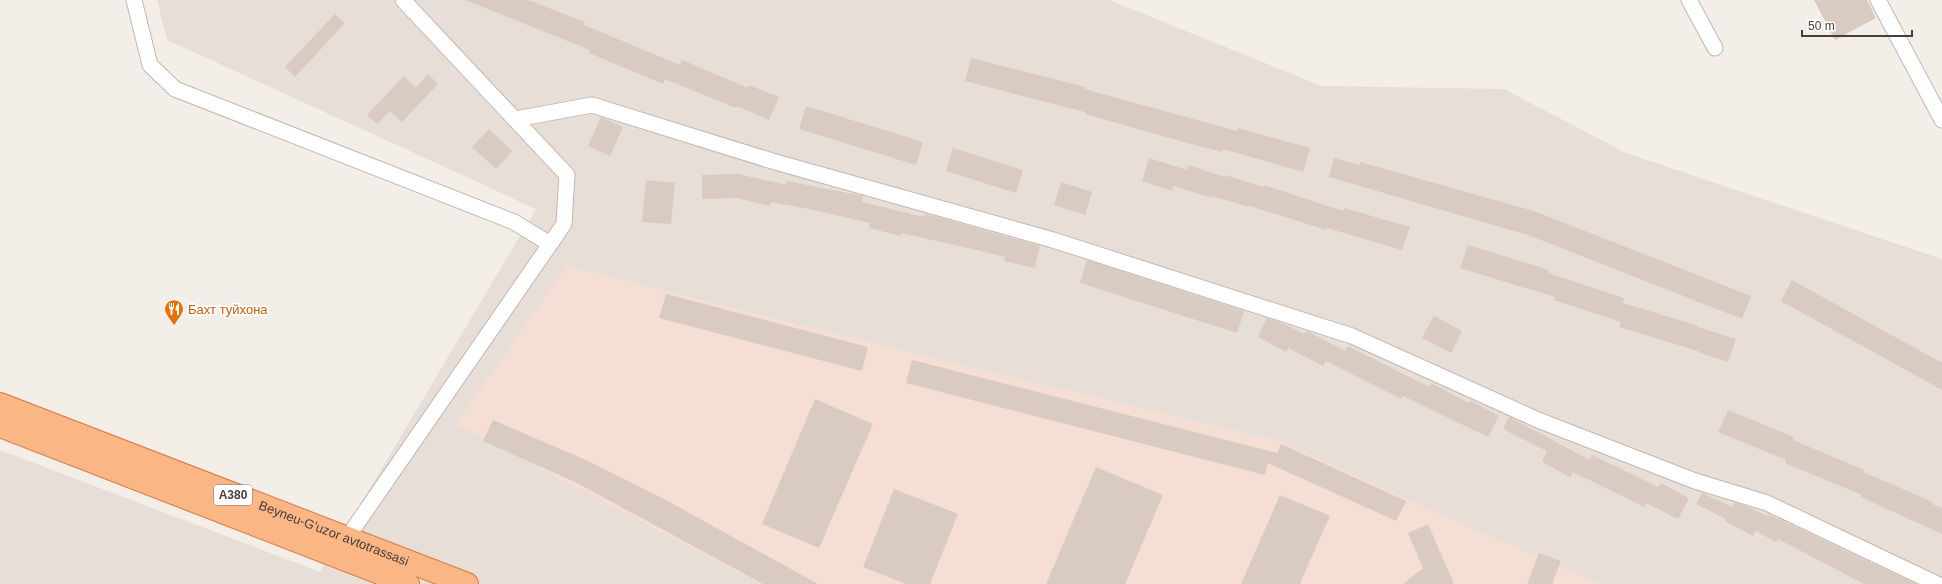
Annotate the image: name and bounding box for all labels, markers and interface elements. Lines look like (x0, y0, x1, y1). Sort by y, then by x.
scale bar (1802, 12, 1912, 38)
text: 50 m (1808, 19, 1835, 33)
restaurant icon: Бахт туйхона (163, 298, 185, 326)
place label: Бахт туйхона (188, 302, 268, 317)
road number: A380 (214, 485, 252, 505)
street label: Beyneu-G'uzor avtotrassasi (257, 497, 411, 568)

